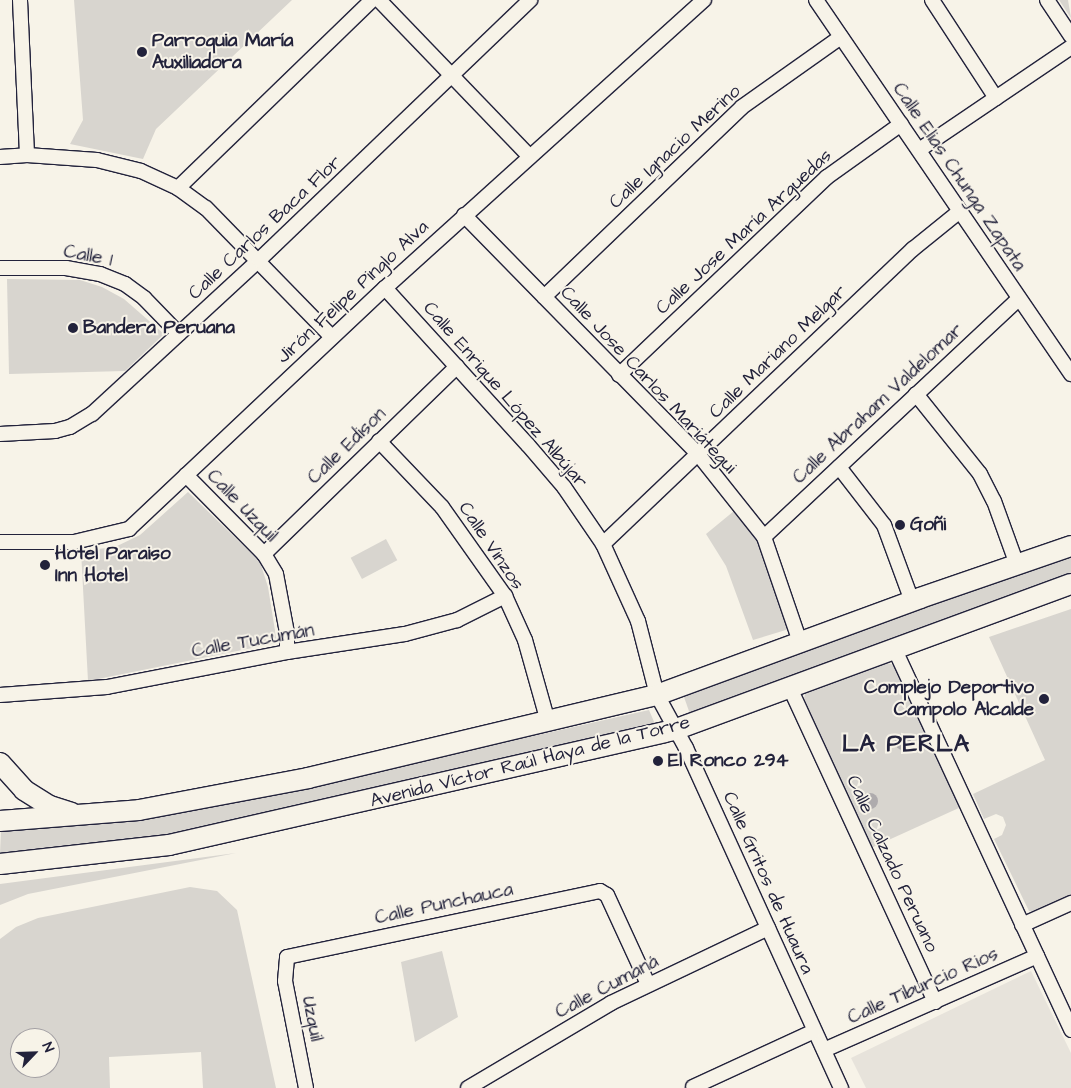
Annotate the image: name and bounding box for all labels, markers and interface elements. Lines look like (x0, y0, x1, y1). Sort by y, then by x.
place label: Parroquia María Auxiliadora (152, 30, 293, 74)
marker: Parroquia María Auxiliadora (136, 46, 148, 58)
street label: Calle Elias Chunga Zapata (887, 79, 1031, 275)
street label: Calle Ignacio Merino (604, 80, 746, 214)
street label: Calle Jose María Arguedas (651, 144, 837, 320)
street label: Calle Carlos Baca Flor (184, 151, 346, 305)
street label: Jirón Felipe Pinglo Alva (272, 216, 434, 368)
street label: Calle 1 (62, 240, 114, 272)
street label: Calle Jose Carlos Mariátegui (555, 281, 741, 479)
street label: Calle Mariano Melgar (705, 281, 851, 423)
street label: Calle Enrique López Albújar (418, 297, 592, 493)
place label: Bandera Peruana (83, 317, 235, 339)
street label: Calle Abraham Valdelomar (788, 319, 968, 489)
marker: Bandera Peruana (67, 322, 79, 334)
street label: Calle Edison (303, 403, 391, 489)
street label: Calle Uzquil (202, 465, 282, 547)
street label: Calle Vinzos (453, 498, 529, 594)
place label: Goñi (910, 514, 946, 536)
marker: Goñi (894, 519, 906, 531)
place label: Hotel Paraiso Inn Hotel (55, 543, 171, 587)
marker: Hotel Paraiso Inn Hotel (39, 559, 51, 571)
street label: Calle Tucumán (190, 619, 316, 663)
place label: Complejo Deportivo Campolo Alcalde (864, 677, 1034, 721)
marker: Complejo Deportivo Campolo Alcalde (1038, 693, 1050, 705)
street label: Avenida Víctor Raúl Haya de la Torre (368, 711, 692, 813)
district label: LA PERLA (841, 731, 971, 759)
place label: El Ronco 294 (668, 750, 789, 772)
marker: El Ronco 294 (652, 755, 664, 767)
street label: Calle Calzado Peruano (841, 772, 943, 956)
street label: Calle Gritos de Huaura (717, 788, 819, 978)
street label: Calle Punchauca (373, 878, 515, 930)
street label: Calle Tiburcio Rios (844, 943, 1002, 1029)
street label: Calle Cumaná (551, 950, 663, 1024)
street label: Uzquil (296, 995, 328, 1043)
north arrow (10, 1028, 60, 1078)
text: N (37, 1039, 59, 1055)

